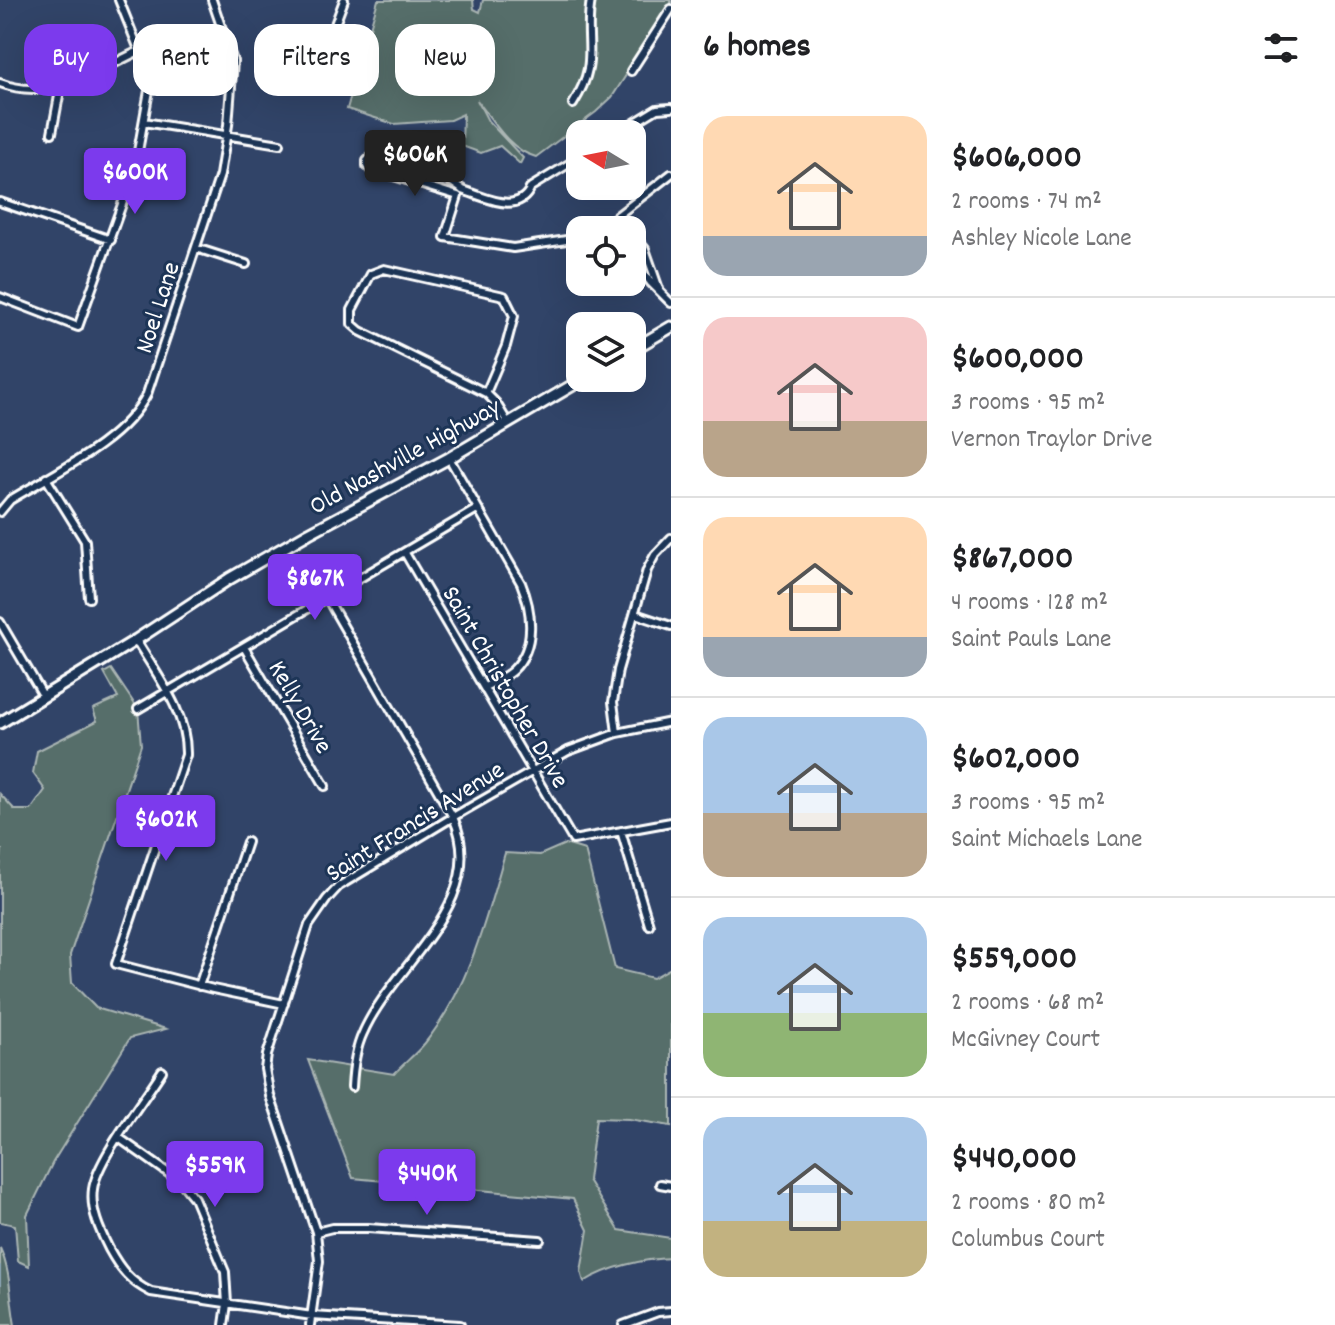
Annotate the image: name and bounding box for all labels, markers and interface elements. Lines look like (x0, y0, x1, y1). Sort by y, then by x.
chip: Buy (24, 24, 117, 96)
chip: Rent (133, 24, 238, 96)
chip: Filters (254, 24, 379, 96)
chip: New (395, 24, 495, 96)
text: 6 homes (703, 24, 811, 73)
icon: filters (1259, 26, 1303, 70)
north arrow (566, 120, 646, 200)
map controls (566, 120, 646, 392)
pin: $606K (359, 130, 471, 198)
text: $606,000 (951, 135, 1082, 184)
text: $606K (383, 137, 447, 174)
pin: $600K (79, 148, 191, 216)
icon: home (767, 148, 863, 244)
text: $600K (102, 155, 168, 192)
text: 2 rooms · 74 m² (951, 184, 1102, 221)
button: locate (566, 216, 646, 296)
text: Ashley Nicole Lane (951, 221, 1132, 258)
street label: Noel Lane (127, 258, 191, 359)
button: layers (566, 312, 646, 392)
text: $600,000 (951, 336, 1084, 385)
icon: home (767, 349, 863, 445)
text: 3 rooms · 95 m² (951, 385, 1105, 422)
street label: Old Nashville Highway (303, 390, 508, 526)
text: Vernon Traylor Drive (951, 422, 1152, 459)
text: $867,000 (951, 536, 1074, 585)
icon: home (767, 549, 863, 645)
pin: $867K (259, 554, 371, 622)
text: $867K (286, 561, 344, 598)
street label: Saint Christopher Drive (431, 580, 577, 796)
text: 4 rooms · 128 m² (951, 585, 1108, 622)
text: Saint Pauls Lane (951, 622, 1112, 659)
street label: Kelly Drive (257, 654, 341, 761)
text: $602,000 (951, 736, 1080, 785)
icon: home (767, 749, 863, 845)
street label: Saint Francis Avenue (319, 753, 512, 893)
text: 3 rooms · 95 m² (951, 785, 1105, 822)
pin: $602K (110, 795, 222, 863)
text: $602K (134, 802, 198, 839)
text: Saint Michaels Lane (951, 822, 1142, 859)
text: $559,000 (951, 936, 1077, 985)
icon: home (767, 949, 863, 1045)
text: 2 rooms · 68 m² (951, 985, 1104, 1022)
text: McGivney Court (951, 1022, 1100, 1059)
text: $440,000 (951, 1136, 1077, 1185)
pin: $559K (159, 1141, 271, 1209)
text: $559K (184, 1148, 246, 1185)
pin: $440K (371, 1149, 483, 1217)
icon: home (767, 1149, 863, 1245)
text: $440K (397, 1156, 457, 1193)
text: 2 rooms · 80 m² (951, 1185, 1106, 1222)
text: Columbus Court (951, 1222, 1105, 1259)

